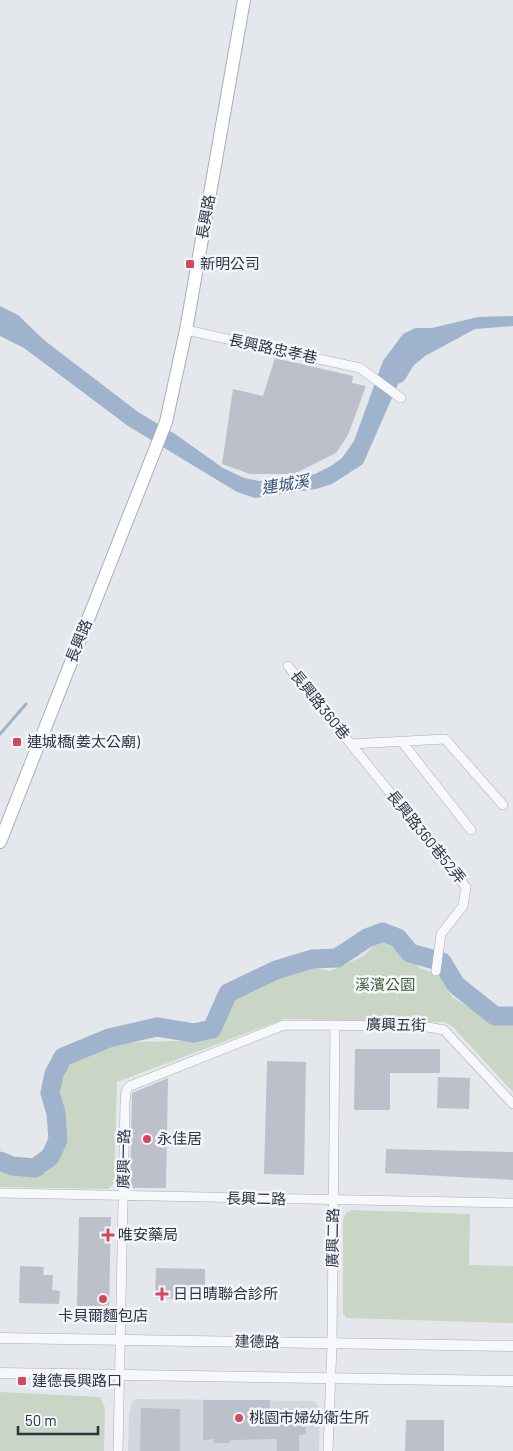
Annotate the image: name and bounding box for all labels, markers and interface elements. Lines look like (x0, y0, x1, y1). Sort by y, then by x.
street label: 長興路 (192, 193, 218, 241)
place label: 新明公司 (200, 254, 260, 272)
marker: 新明公司 (184, 258, 196, 270)
street label: 長興路忠孝巷 (227, 330, 319, 366)
water label: 連城溪 (260, 470, 312, 497)
street label: 長興路 (61, 616, 95, 665)
street label: 長興路360巷 (287, 666, 354, 743)
place label: 連城橋(姜太公廟) (27, 732, 140, 750)
marker: 連城橋(姜太公廟) (11, 736, 23, 748)
street label: 長興路360巷52弄 (384, 786, 470, 887)
park label: 溪濱公園 (355, 975, 415, 993)
street label: 廣興五街 (366, 1014, 426, 1034)
street label: 廣興一路 (113, 1129, 133, 1189)
place label: 永佳居 (157, 1129, 202, 1147)
marker: 永佳居 (141, 1133, 153, 1145)
street label: 長興二路 (226, 1188, 286, 1208)
street label: 廣興二路 (322, 1208, 342, 1268)
place label: 唯安藥局 (118, 1225, 178, 1243)
marker: 唯安藥局 (102, 1229, 114, 1241)
place label: 日日晴聯合診所 (173, 1284, 278, 1302)
marker: 日日晴聯合診所 (155, 1287, 169, 1301)
marker: 卡貝爾麵包店 (97, 1293, 109, 1305)
place label: 卡貝爾麵包店 (58, 1306, 148, 1324)
street label: 建德路 (234, 1332, 280, 1350)
place label: 建德長興路口 (32, 1371, 122, 1389)
marker: 建德長興路口 (16, 1375, 28, 1387)
scale bar (18, 1404, 98, 1436)
place label: 桃園市婦幼衛生所 (249, 1408, 369, 1426)
text: 50 m (25, 1411, 57, 1429)
marker: 桃園市婦幼衛生所 (233, 1412, 245, 1424)

